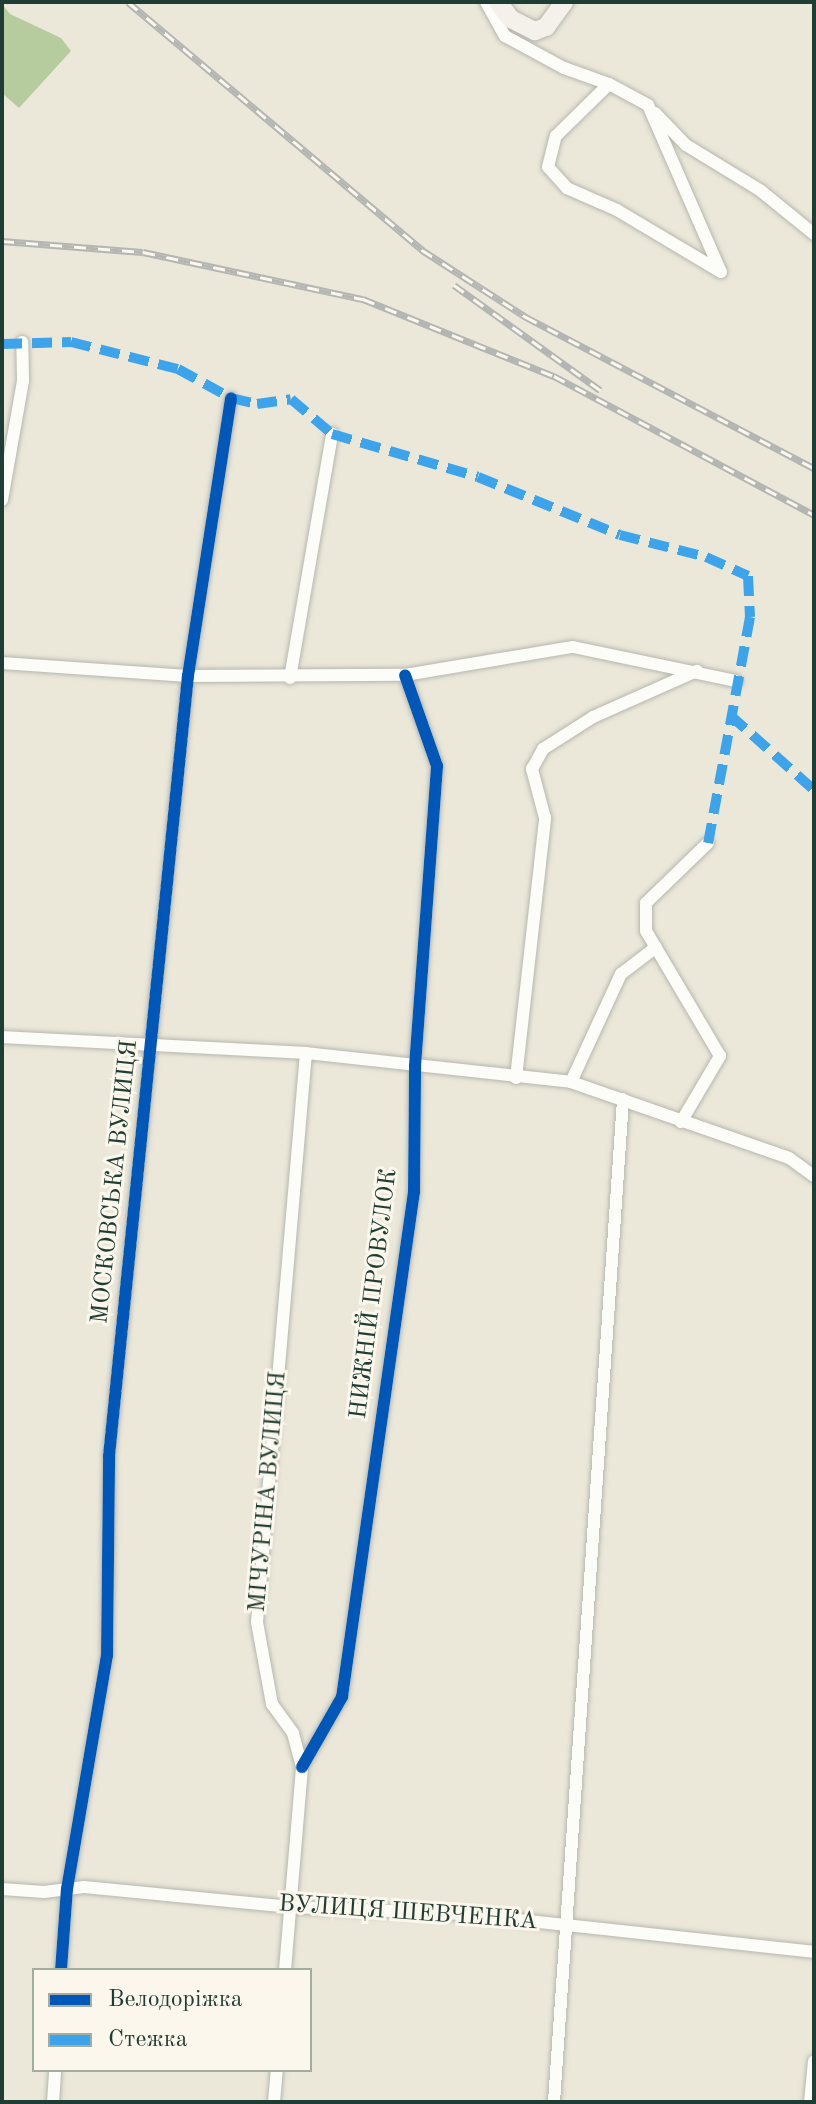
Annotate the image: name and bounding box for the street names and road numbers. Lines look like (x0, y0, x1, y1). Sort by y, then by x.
street label: МОСКОВСЬКА ВУЛИЦЯ (87, 1039, 145, 1325)
street label: НИЖНІЙ ПРОВУЛОК (345, 1167, 405, 1421)
street label: МІЧУРІНА ВУЛИЦЯ (244, 1370, 294, 1614)
street label: ВУЛИЦЯ ШЕВЧЕНКА (277, 1891, 539, 1937)

